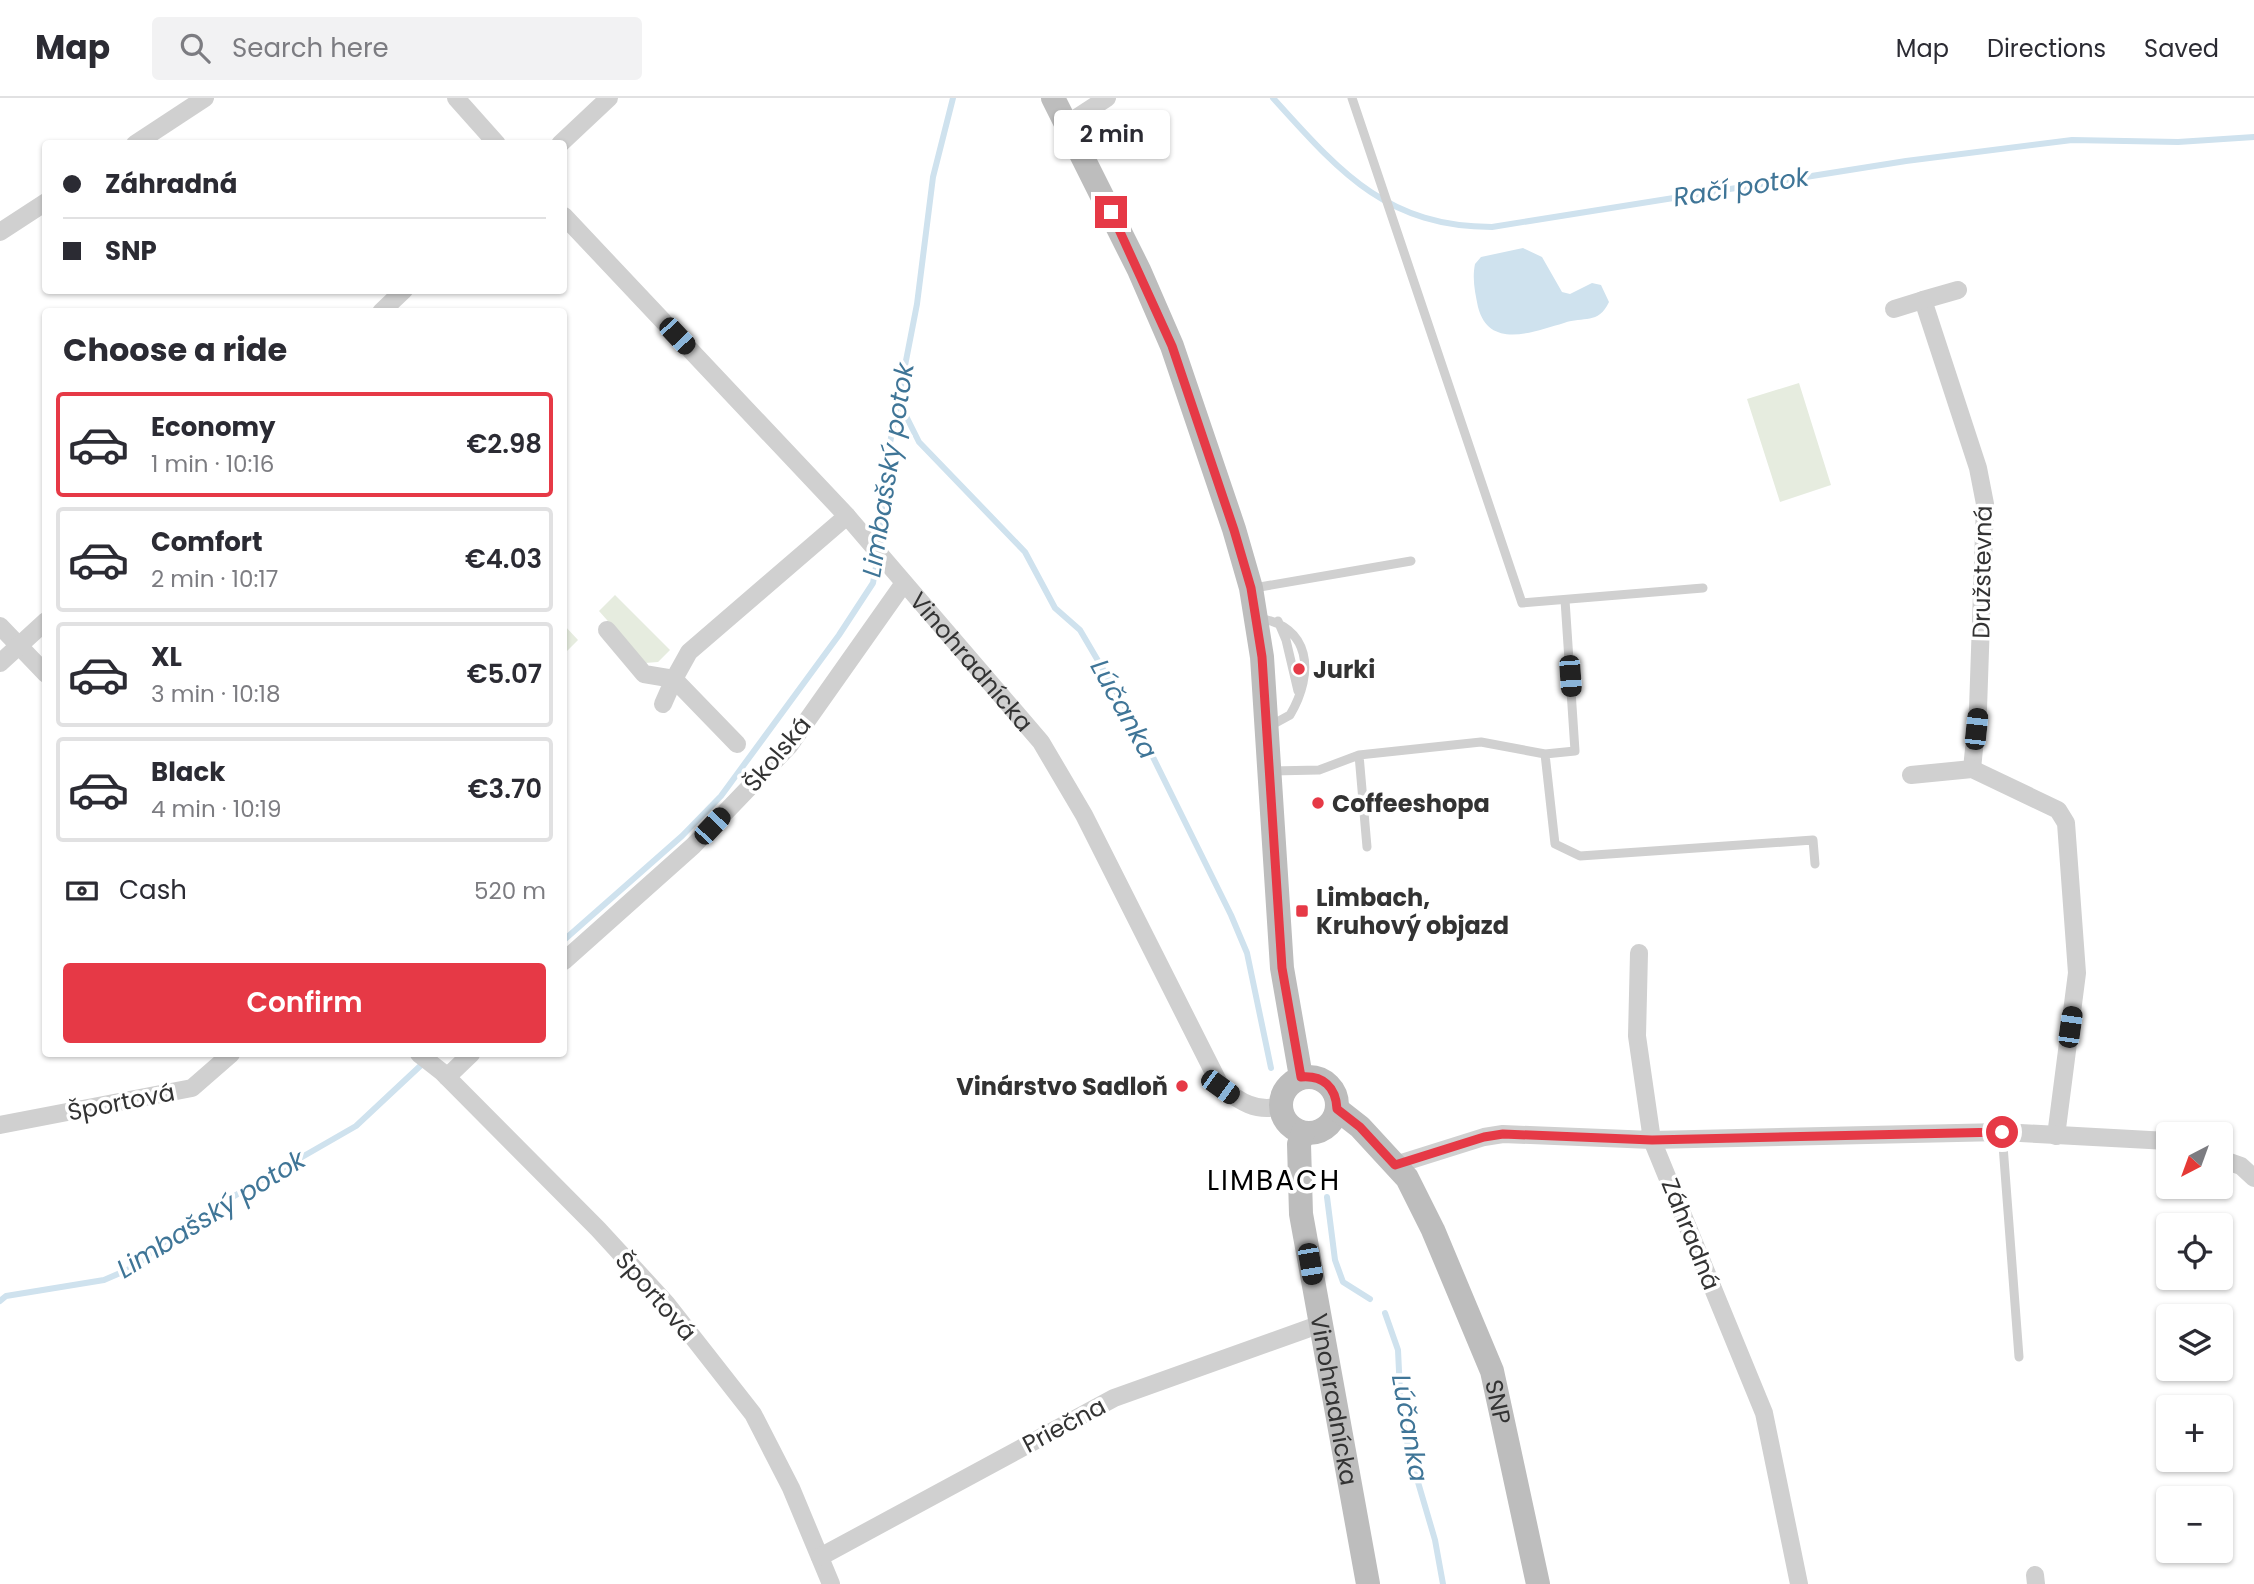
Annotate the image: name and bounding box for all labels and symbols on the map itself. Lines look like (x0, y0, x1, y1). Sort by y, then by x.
callout: 2 min (1053, 110, 1169, 159)
water label: Račí potok (1671, 158, 1813, 215)
route end (1095, 196, 1127, 228)
car (655, 313, 700, 359)
water label: Limbašský potok (853, 359, 923, 580)
street label: Družstevná (1964, 505, 2000, 639)
street label: Vinohradnícka (903, 585, 1041, 738)
water label: Lúčanka (1082, 653, 1166, 765)
place label: Jurki (1313, 653, 1375, 686)
car (1559, 654, 1582, 698)
marker: Jurki (1291, 661, 1307, 677)
car (1964, 707, 1989, 751)
street label: Školská (736, 709, 818, 799)
place label: Coffeeshopa (1332, 787, 1490, 820)
marker: Coffeeshopa (1310, 795, 1326, 811)
car (690, 803, 735, 849)
place label: Limbach, Kruhový objazd (1316, 881, 1509, 942)
marker: Limbach, Kruhový objazd (1294, 903, 1310, 919)
car (2057, 1005, 2084, 1049)
car (1197, 1066, 1244, 1108)
place label: Vinárstvo Sadloň (956, 1070, 1168, 1103)
street label: Športová (65, 1075, 177, 1129)
marker: Vinárstvo Sadloň (1174, 1078, 1190, 1094)
route start (1986, 1116, 2018, 1148)
north arrow (2156, 1122, 2233, 1199)
water label: Limbašský potok (110, 1141, 314, 1287)
district label: LIMBACH (1207, 1161, 1341, 1200)
street label: Záhradná (1654, 1173, 1728, 1295)
car (1297, 1241, 1324, 1287)
street label: Športová (608, 1244, 704, 1348)
street label: Vinohradnícka (1303, 1311, 1366, 1488)
water label: Lúčanka (1383, 1371, 1437, 1485)
street label: SNP (1478, 1376, 1520, 1427)
street label: Priečna (1017, 1389, 1111, 1461)

